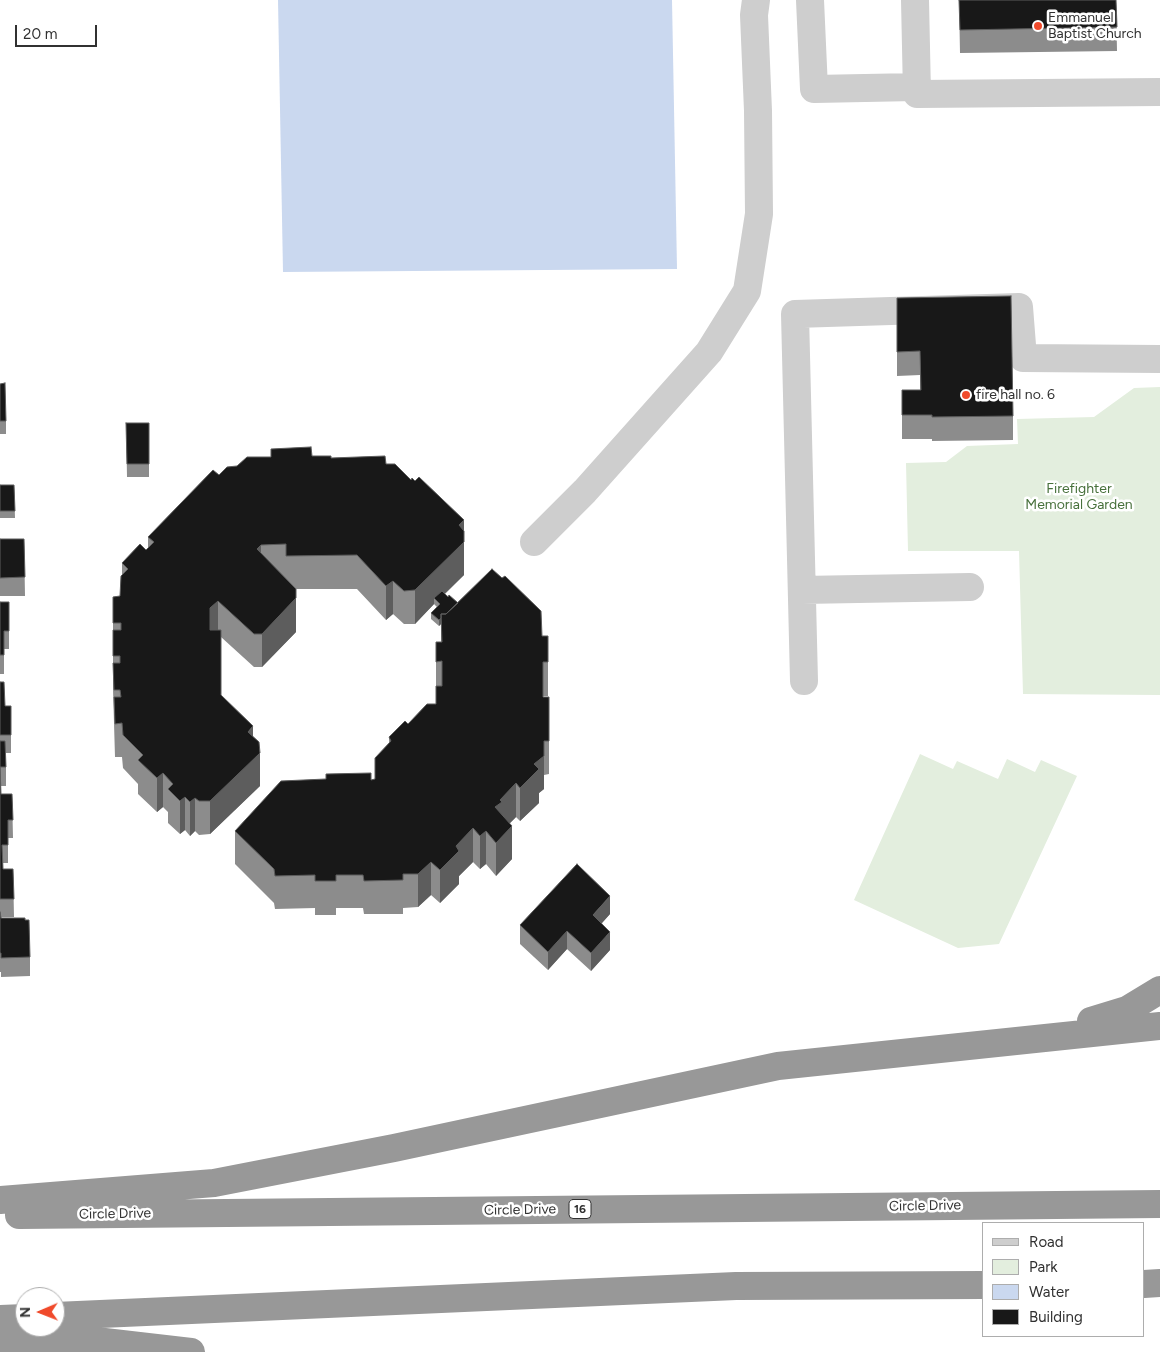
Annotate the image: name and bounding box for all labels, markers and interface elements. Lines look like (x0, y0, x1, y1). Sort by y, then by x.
place label: Emmanuel Baptist Church (1048, 10, 1142, 42)
scale bar (18, 15, 100, 47)
marker: Emmanuel Baptist Church (1032, 20, 1044, 32)
text: 20 m (23, 25, 57, 43)
place label: fire hall no. 6 (976, 387, 1055, 403)
marker: fire hall no. 6 (960, 389, 972, 401)
park label: Firefighter Memorial Garden (1025, 481, 1133, 514)
street label: Circle Drive (889, 1197, 961, 1215)
road number: 16 (569, 1200, 591, 1218)
street label: Circle Drive (484, 1201, 556, 1219)
street label: Circle Drive (79, 1205, 151, 1223)
legend (982, 1222, 1145, 1337)
text: Road (1029, 1233, 1064, 1251)
text: Park (1029, 1258, 1058, 1276)
text: Water (1029, 1283, 1069, 1301)
north arrow (15, 1287, 65, 1337)
text: N (17, 1307, 34, 1318)
text: Building (1029, 1308, 1083, 1326)

